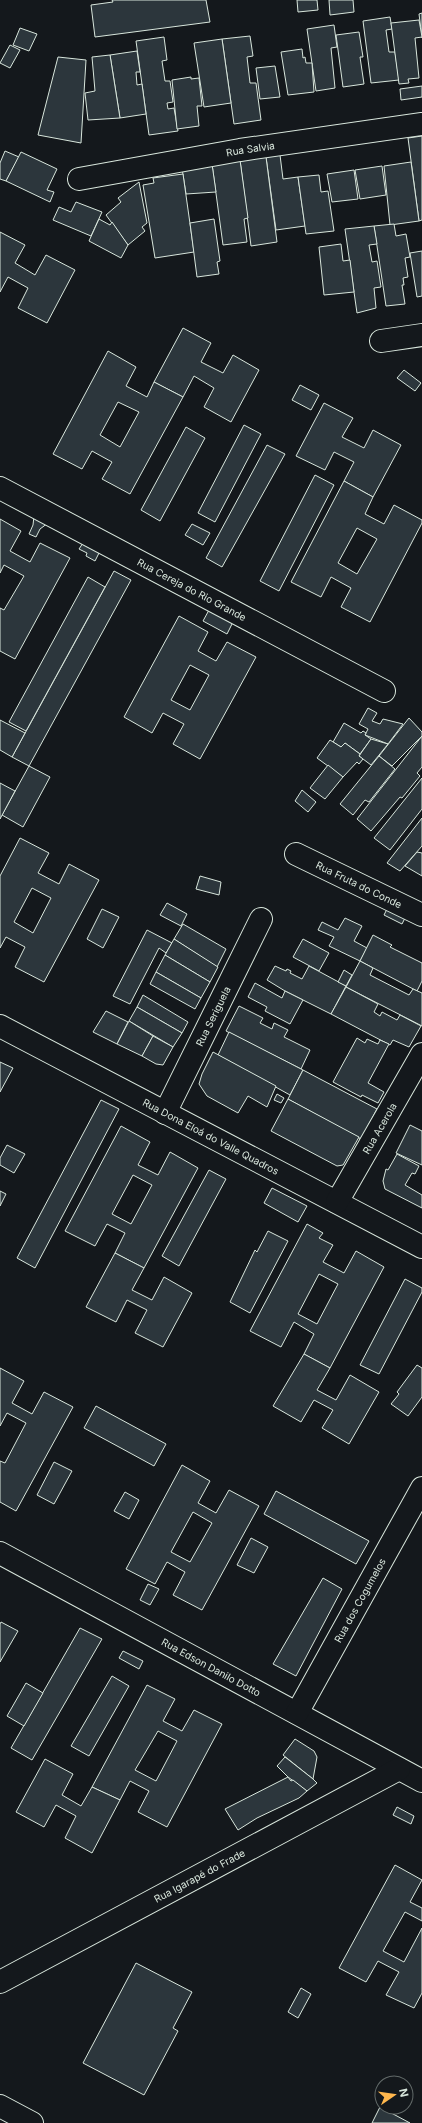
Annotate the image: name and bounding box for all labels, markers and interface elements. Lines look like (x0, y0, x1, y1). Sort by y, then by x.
street label: Rua Salvia (225, 139, 275, 158)
street label: Rua Cereja do Rio Grande (135, 556, 249, 623)
street label: Rua Fruta do Conde (314, 859, 404, 910)
street label: Rua Seriguela (193, 984, 233, 1048)
street label: Rua Dona Eloá do Valle Quadros (141, 1096, 281, 1177)
street label: Rua Acerola (360, 1101, 399, 1156)
street label: Rua dos Cogumelos (331, 1556, 388, 1645)
street label: Rua Edson Danilo Dotto (160, 1635, 263, 1699)
street label: Rua Igarapé do Frade (152, 1846, 247, 1905)
north arrow (374, 2075, 414, 2115)
text: N (396, 2087, 412, 2098)

